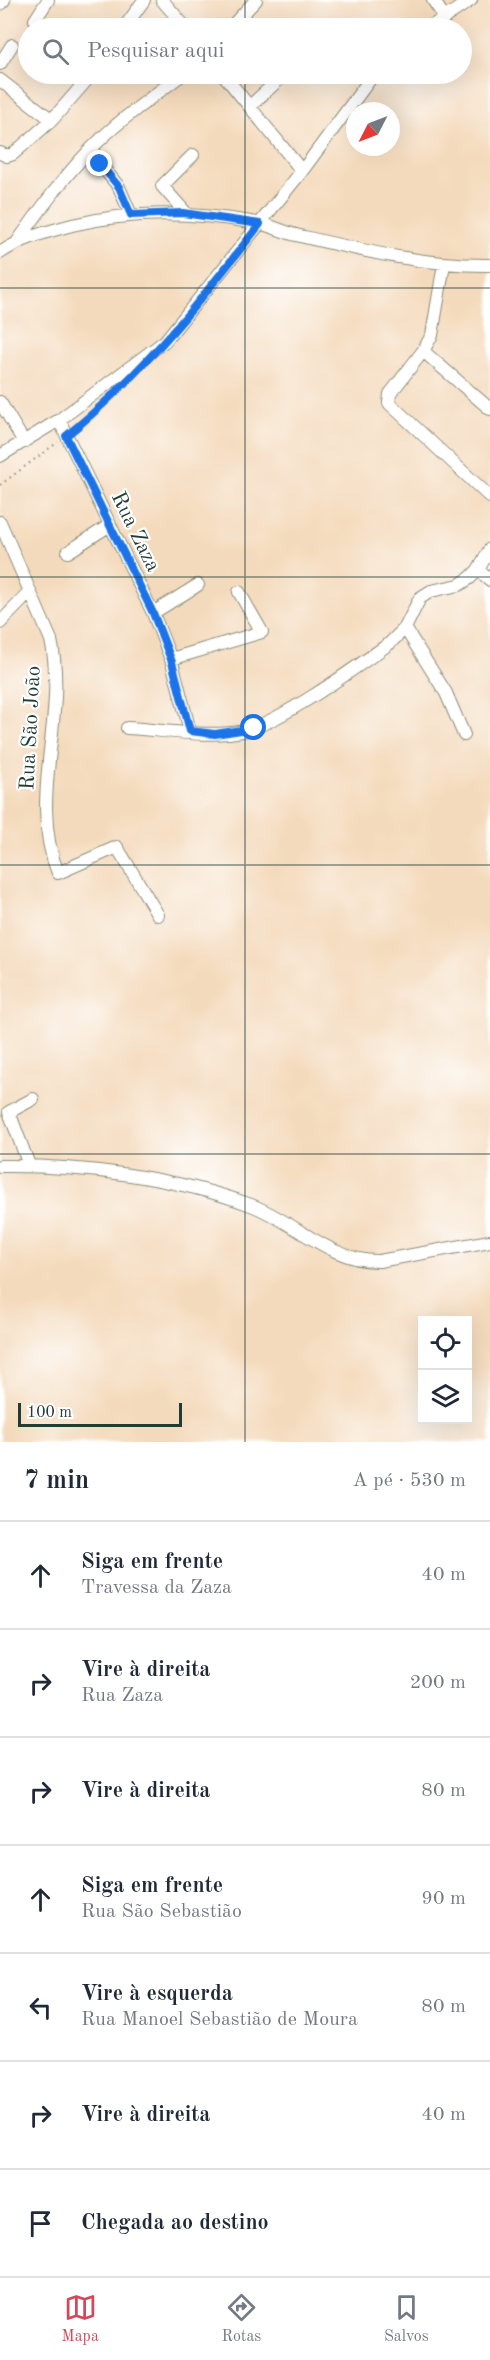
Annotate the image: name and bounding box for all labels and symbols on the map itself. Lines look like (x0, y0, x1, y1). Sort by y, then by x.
north arrow (346, 102, 400, 156)
route end (86, 150, 112, 176)
street label: Rua Zaza (107, 489, 163, 575)
street label: Rua São João (17, 665, 45, 791)
route start (240, 714, 266, 740)
scale bar (18, 1400, 182, 1428)

